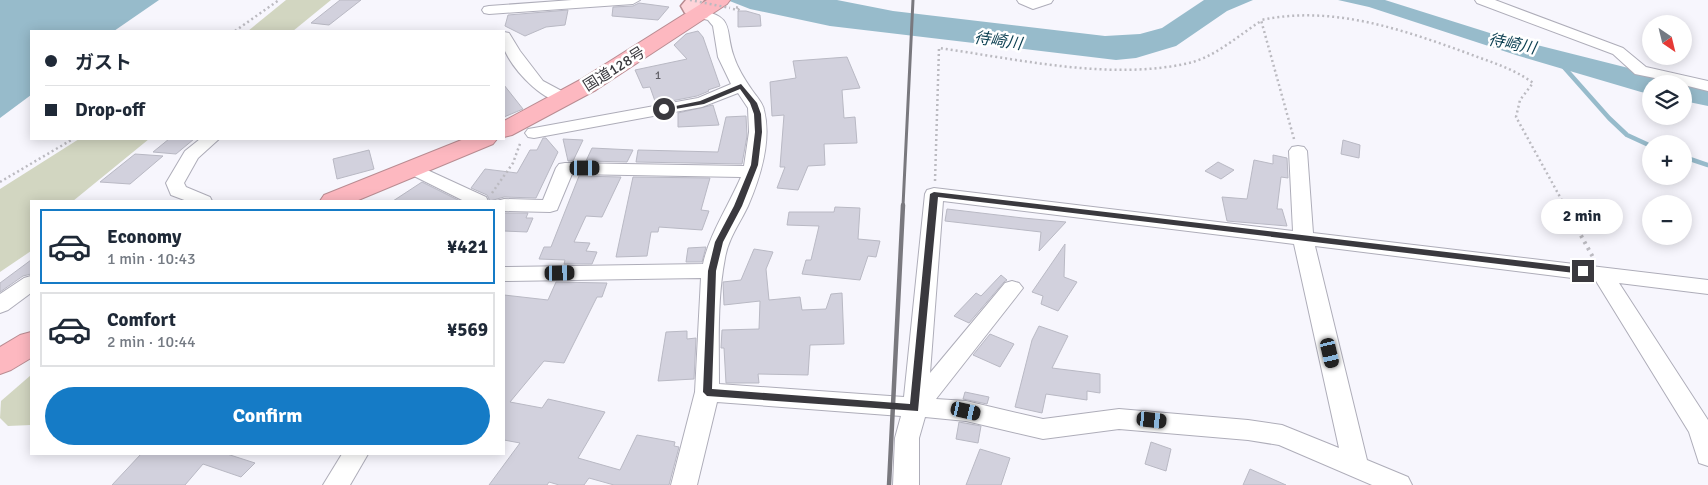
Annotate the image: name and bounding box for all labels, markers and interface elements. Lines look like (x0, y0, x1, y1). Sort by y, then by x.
north arrow (1642, 15, 1692, 65)
map controls (1642, 15, 1692, 245)
water label: 待崎川 (973, 28, 1025, 55)
water label: 待崎川 (1487, 30, 1539, 59)
street label: 国道128号 (580, 43, 648, 95)
text: ガスト (75, 51, 132, 75)
house number: 1 (655, 68, 661, 83)
button: layers (1642, 75, 1692, 125)
text: Drop-off (75, 98, 145, 122)
route start (653, 98, 675, 120)
button: + (1642, 135, 1692, 185)
car (570, 161, 600, 176)
button: − (1642, 195, 1692, 245)
callout: 2 min (1542, 198, 1624, 234)
text: 2 min (1563, 206, 1601, 226)
icon: car (47, 224, 92, 269)
text: Economy (107, 225, 181, 249)
text: ¥421 (447, 235, 488, 259)
text: 1 min · 10:43 (107, 249, 196, 269)
route end (1572, 260, 1594, 282)
car (544, 265, 575, 281)
icon: car (47, 307, 92, 352)
text: Comfort (107, 308, 176, 332)
text: ¥569 (447, 318, 488, 342)
text: 2 min · 10:44 (107, 332, 196, 352)
car (1319, 337, 1340, 369)
button: Confirm (45, 387, 490, 445)
car (949, 400, 982, 422)
car (1136, 411, 1167, 429)

